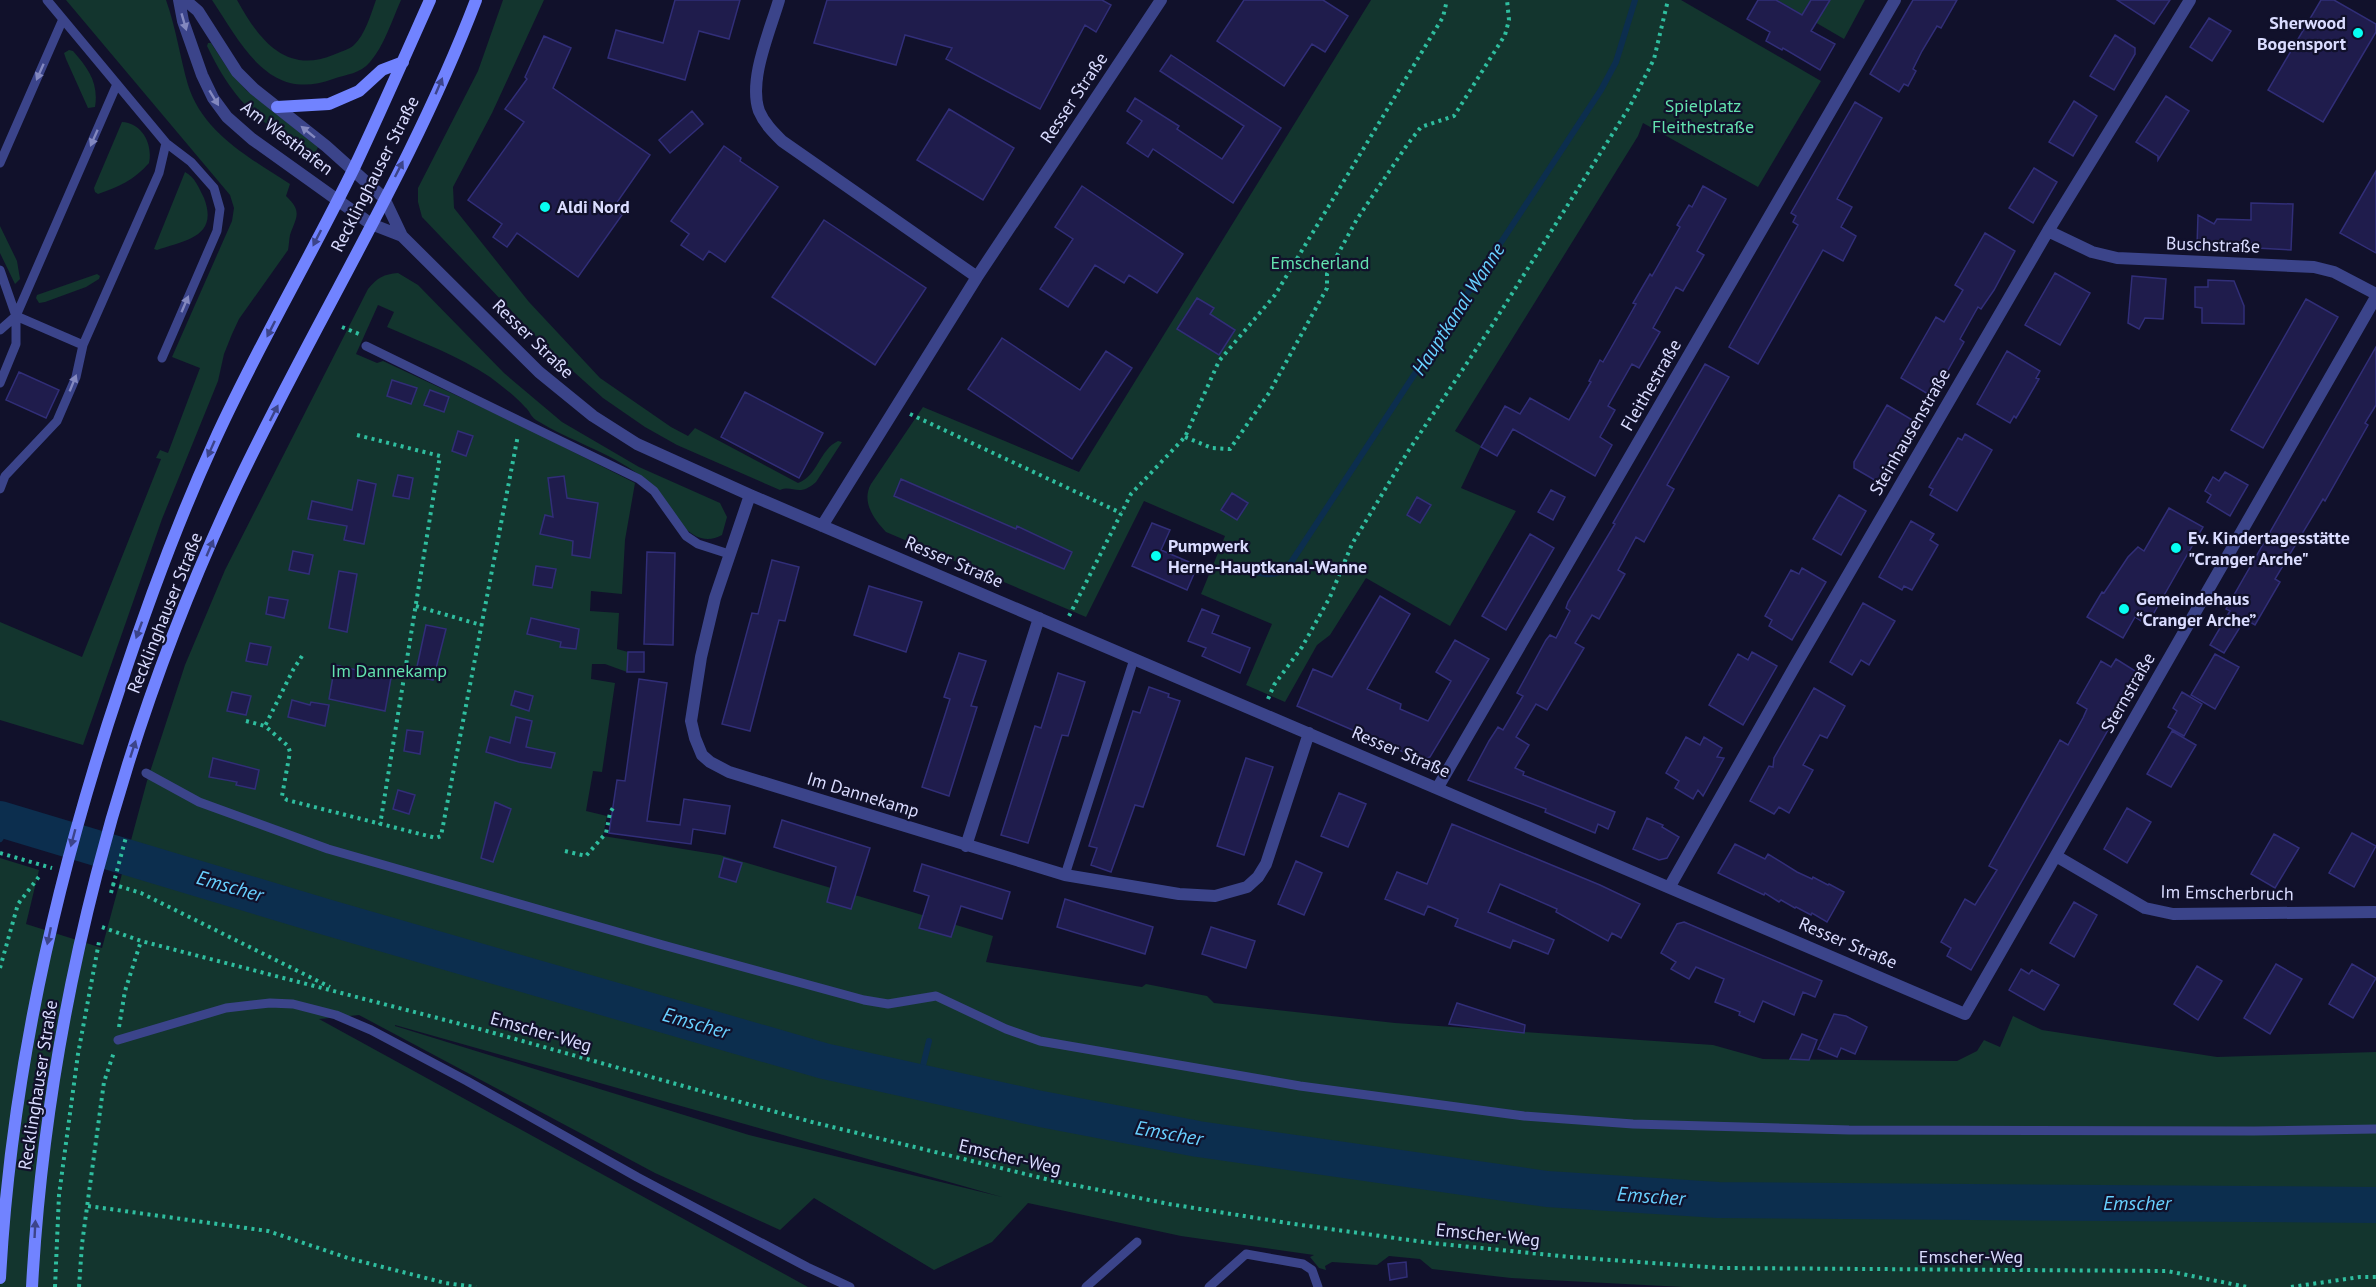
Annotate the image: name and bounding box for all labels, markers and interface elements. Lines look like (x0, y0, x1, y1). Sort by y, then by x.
place label: Sherwood Bogensport (2257, 11, 2347, 55)
one-way arrow (180, 13, 190, 31)
marker: Sherwood Bogensport (2351, 26, 2365, 40)
street label: Resser Straße (1035, 48, 1112, 148)
one-way arrow (35, 64, 44, 81)
one-way arrow (434, 77, 444, 95)
one-way arrow (209, 90, 220, 106)
street label: Recklinghauser Straße (325, 92, 424, 256)
park label: Spielplatz Fleithestraße (1652, 94, 1754, 138)
street label: Am Westhafen (236, 95, 338, 180)
one-way arrow (300, 125, 316, 138)
one-way arrow (88, 129, 98, 147)
one-way arrow (394, 160, 404, 177)
place label: Aldi Nord (557, 195, 630, 218)
marker: Aldi Nord (538, 200, 552, 214)
one-way arrow (313, 229, 323, 247)
street label: Buschstraße (2165, 231, 2261, 258)
water label: Hauptkanal Wanne (1405, 237, 1511, 380)
park label: Emscherland (1271, 251, 1369, 274)
one-way arrow (180, 294, 190, 312)
street label: Resser Straße (488, 294, 579, 383)
one-way arrow (266, 321, 275, 338)
street label: Fleithestraße (1615, 335, 1686, 435)
street label: Steinhausenstraße (1864, 364, 1955, 499)
one-way arrow (68, 374, 78, 392)
one-way arrow (269, 404, 279, 421)
one-way arrow (206, 440, 216, 458)
place label: Ev. Kindertagesstätte "Cranger Arche" (2188, 526, 2350, 570)
street label: Recklinghauser Straße (122, 529, 207, 697)
street label: Resser Straße (901, 530, 1007, 593)
place label: Pumpwerk Herne-Hauptkanal-Wanne (1168, 534, 1367, 578)
one-way arrow (205, 538, 215, 556)
marker: Ev. Kindertagesstätte "Cranger Arche" (2169, 541, 2183, 555)
marker: Pumpwerk Herne-Hauptkanal-Wanne (1149, 549, 1163, 563)
place label: Gemeindehaus “Cranger Arche” (2136, 587, 2256, 631)
marker: Gemeindehaus “Cranger Arche” (2117, 602, 2131, 616)
one-way arrow (134, 621, 143, 639)
street label: Sternstraße (2095, 648, 2160, 737)
park label: Im Dannekamp (331, 659, 447, 682)
street label: Resser Straße (1348, 720, 1454, 783)
one-way arrow (129, 740, 138, 758)
street label: Im Dannekamp (804, 767, 922, 822)
one-way arrow (68, 829, 78, 847)
water label: Emscher (194, 864, 268, 908)
street label: Im Emscherbruch (2160, 880, 2294, 905)
street label: Resser Straße (1795, 911, 1901, 974)
one-way arrow (44, 927, 53, 946)
street label: Recklinghauser Straße (13, 998, 62, 1172)
water label: Emscher (660, 1001, 734, 1045)
street label: Emscher-Weg (488, 1006, 594, 1057)
water label: Emscher (1133, 1114, 1206, 1152)
street label: Emscher-Weg (957, 1134, 1064, 1179)
water label: Emscher (1616, 1181, 1687, 1211)
water label: Emscher (2103, 1190, 2173, 1216)
street label: Emscher-Weg (1435, 1218, 1541, 1251)
one-way arrow (31, 1219, 40, 1238)
street label: Emscher-Weg (1919, 1245, 2023, 1268)

